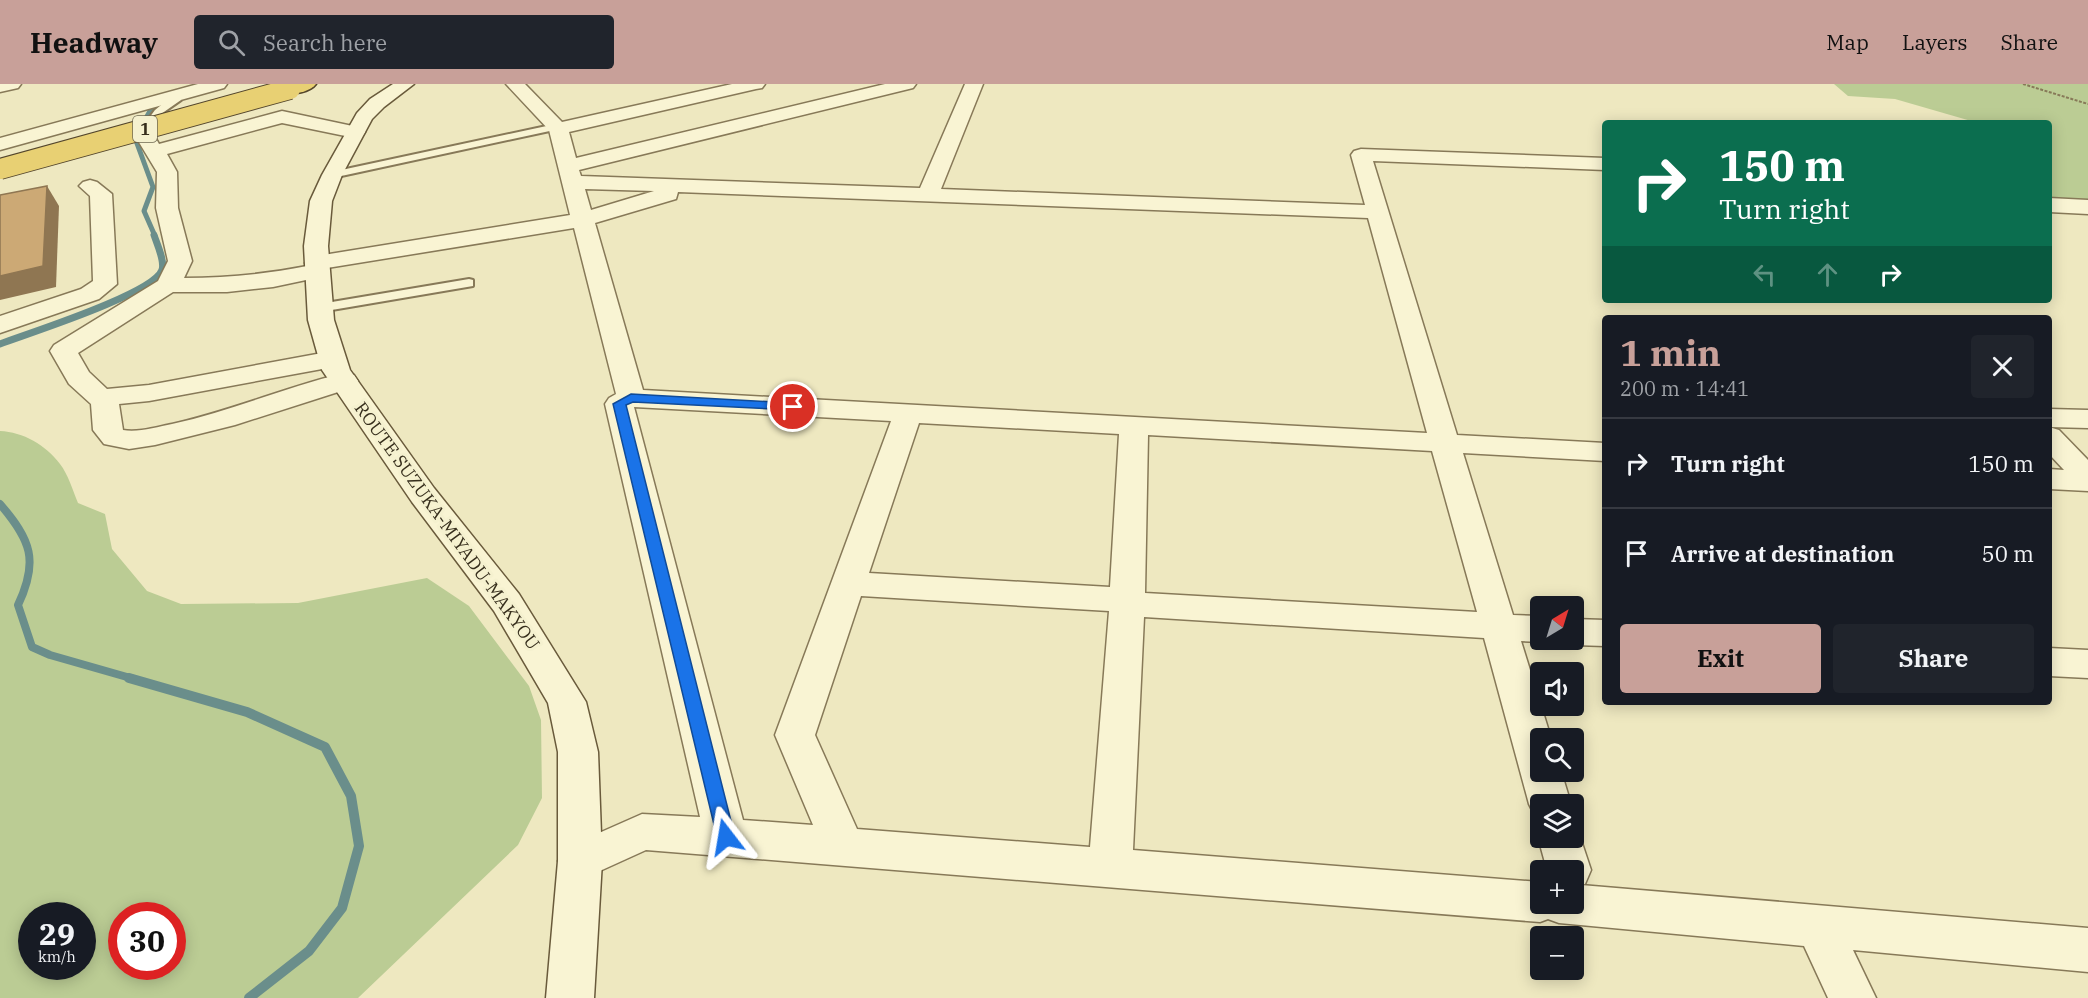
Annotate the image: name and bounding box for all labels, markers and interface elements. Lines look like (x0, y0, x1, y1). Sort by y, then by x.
search box (194, 15, 614, 69)
text: Headway (30, 24, 158, 61)
icon: search (215, 26, 248, 59)
text: Search here (263, 28, 387, 57)
text: Map (1826, 28, 1869, 56)
text: Layers (1902, 28, 1968, 56)
text: Share (2001, 28, 2058, 56)
road number: 1 (133, 116, 157, 142)
text: 150 m (1719, 138, 1845, 193)
icon: right (1620, 144, 1698, 222)
text: Turn right (1719, 191, 1850, 226)
icon: left (1748, 258, 1781, 291)
icon: ahead (1811, 258, 1844, 291)
icon: right (1874, 258, 1907, 291)
text: 1 min (1620, 329, 1721, 376)
button: close (1971, 335, 2034, 398)
text: 200 m · 14:41 (1620, 375, 1749, 402)
pin (767, 381, 818, 432)
icon: arrive (776, 390, 809, 423)
street label: ROUTE SUZUKA-MIYADU-MAKYOU (350, 397, 545, 654)
icon: right (1620, 447, 1653, 480)
text: Turn right (1671, 449, 1785, 478)
text: 150 m (1968, 449, 2034, 478)
icon: arrive (1620, 537, 1653, 570)
text: Arrive at destination (1671, 539, 1894, 568)
text: 50 m (1982, 539, 2034, 568)
north arrow (1530, 596, 1584, 650)
map controls (1530, 596, 1584, 980)
button: Exit (1620, 624, 1821, 693)
button: Share (1833, 624, 2034, 693)
button: sound (1530, 662, 1584, 716)
button: search (1530, 728, 1584, 782)
button: layers (1530, 794, 1584, 848)
position arrow (694, 805, 758, 869)
button: + (1530, 860, 1584, 914)
speed limit sign: 30 (108, 902, 186, 980)
text: 29 (39, 914, 75, 953)
button: − (1530, 926, 1584, 980)
text: km/h (38, 947, 76, 966)

